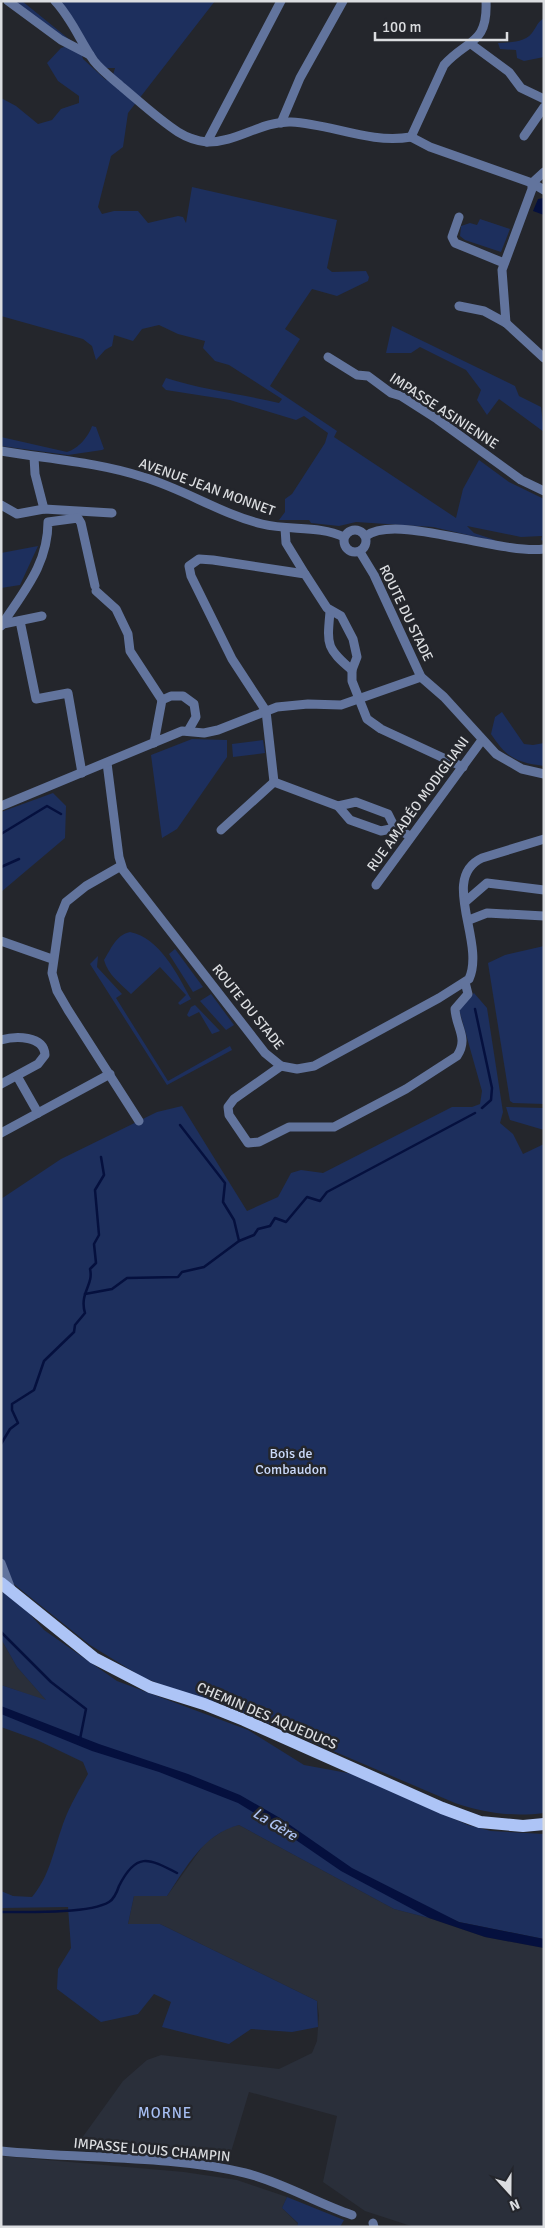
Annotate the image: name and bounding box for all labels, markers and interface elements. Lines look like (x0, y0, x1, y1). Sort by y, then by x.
scale bar (375, 10, 508, 42)
text: 100 m (382, 18, 422, 36)
street label: IMPASSE ASINIENNE (386, 369, 502, 453)
street label: AVENUE JEAN MONNET (137, 454, 277, 520)
street label: ROUTE DU STADE (375, 562, 437, 664)
street label: RUE AMADÉO MODIGLIANI (363, 733, 473, 875)
street label: ROUTE DU STADE (208, 961, 288, 1053)
park label: Bois de Combaudon (255, 1445, 327, 1478)
street label: CHEMIN DES AQUEDUCS (194, 1679, 340, 1753)
water label: La Gère (250, 1804, 302, 1845)
district label: MORNE (138, 2104, 192, 2122)
street label: IMPASSE LOUIS CHAMPIN (73, 2135, 231, 2165)
north arrow (485, 2168, 535, 2218)
text: N (507, 2195, 522, 2214)

